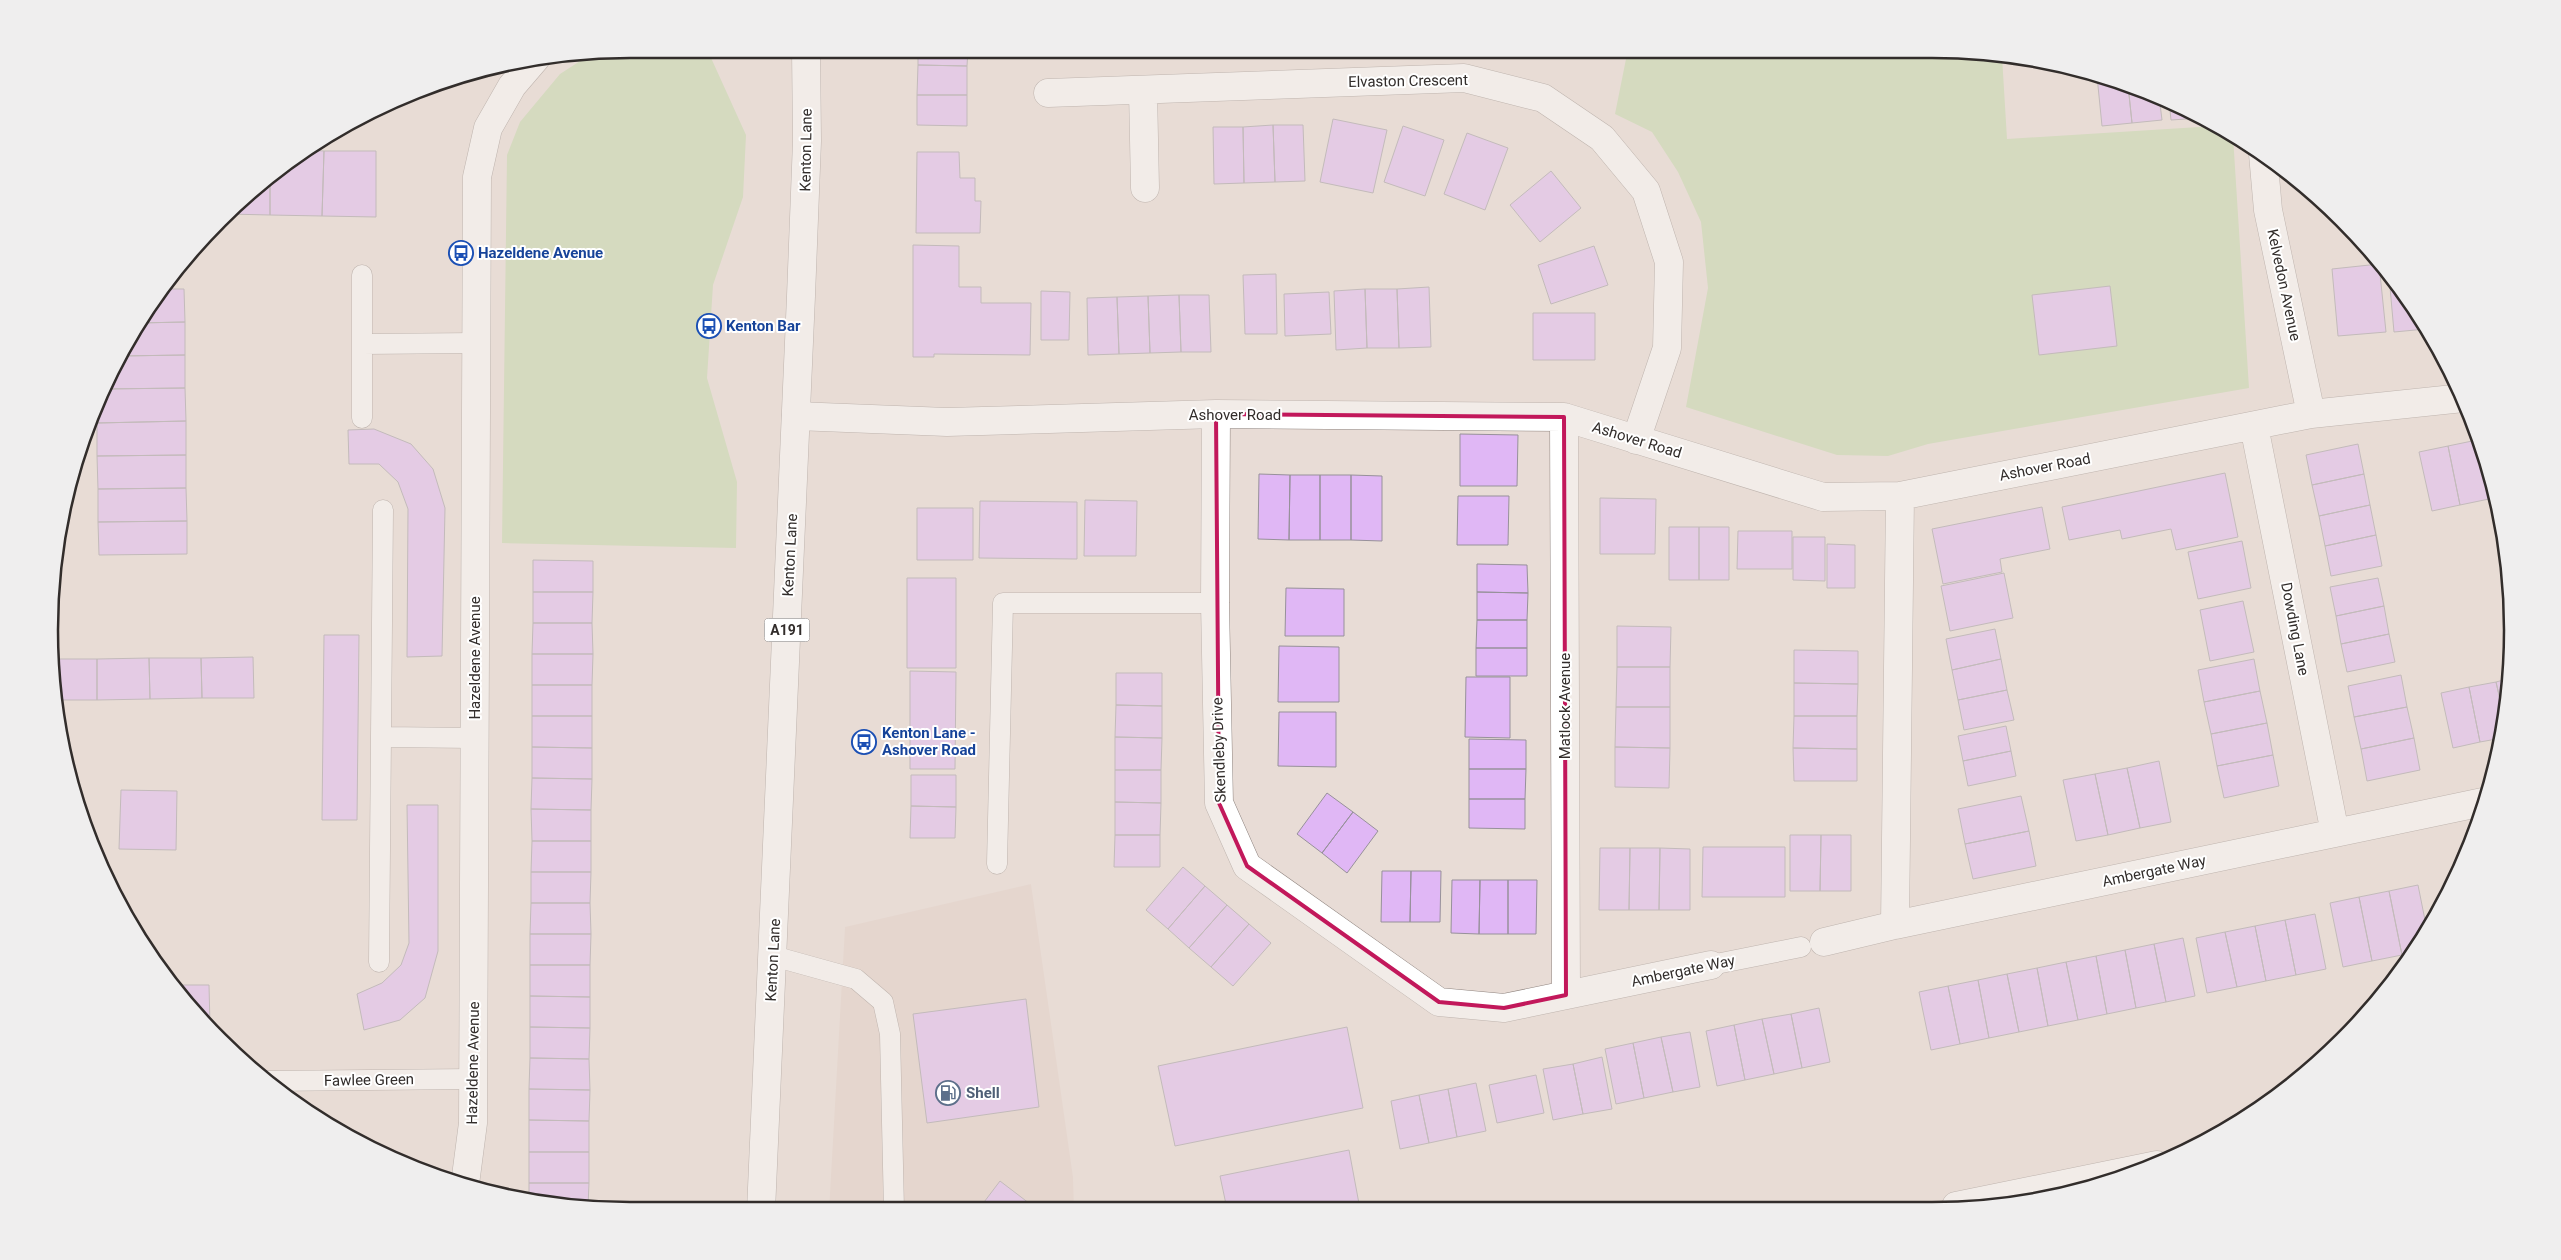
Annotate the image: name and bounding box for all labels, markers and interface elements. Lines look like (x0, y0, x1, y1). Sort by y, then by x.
street label: Elvaston Crescent (1348, 71, 1468, 91)
street label: Kenton Lane (796, 108, 816, 192)
street label: Kelvedon Avenue (2263, 227, 2305, 343)
bus stop icon: Hazeldene Avenue (448, 240, 474, 266)
place label: Hazeldene Avenue (478, 244, 603, 262)
bus stop icon: Kenton Bar (696, 313, 722, 339)
place label: Kenton Bar (726, 317, 801, 335)
street label: Ashover Road (1189, 406, 1281, 424)
street label: Ashover Road (1590, 418, 1684, 462)
street label: Ashover Road (1998, 449, 2092, 485)
street label: Kenton Lane (779, 513, 801, 597)
street label: Dowding Lane (2277, 581, 2313, 677)
street label: Hazeldene Avenue (466, 596, 484, 720)
road number: A191 (764, 618, 810, 642)
street label: Matlock Avenue (1556, 653, 1574, 759)
street label: Skendleby Drive (1208, 697, 1230, 803)
place label: Kenton Lane - Ashover Road (882, 724, 976, 759)
bus stop icon: Kenton Lane - Ashover Road (851, 729, 877, 755)
street label: Ambergate Way (2100, 851, 2208, 891)
street label: Kenton Lane (762, 918, 784, 1002)
street label: Ambergate Way (1629, 951, 1737, 991)
street label: Hazeldene Avenue (463, 1001, 483, 1125)
street label: Fawlee Green (324, 1070, 414, 1090)
fuel station icon: Shell (935, 1080, 961, 1106)
place label: Shell (966, 1084, 1000, 1102)

